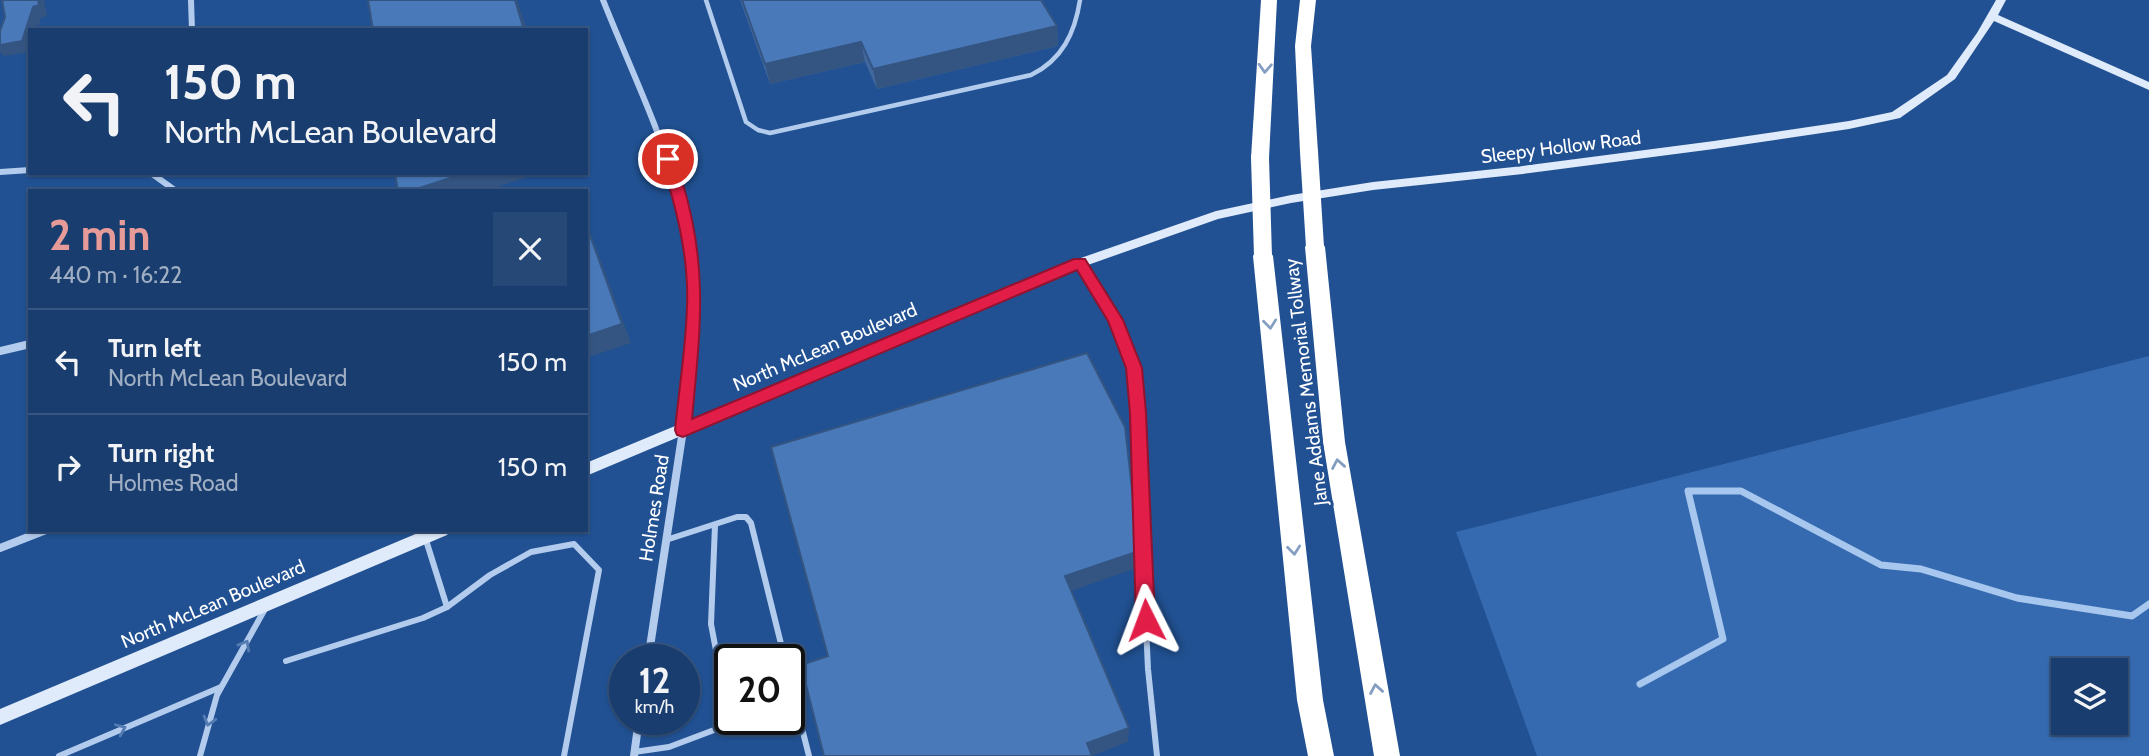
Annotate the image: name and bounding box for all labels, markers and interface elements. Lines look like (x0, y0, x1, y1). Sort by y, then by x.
text: 150 m (164, 52, 297, 111)
icon: left (49, 56, 140, 147)
one-way arrow (1258, 63, 1273, 74)
text: North McLean Boulevard (164, 112, 497, 151)
street label: Sleepy Hollow Road (1480, 126, 1642, 168)
pin (638, 129, 698, 189)
icon: arrive (649, 140, 687, 178)
text: 2 min (49, 209, 150, 261)
button: close (493, 212, 567, 286)
street label: Jane Addams Memorial Tollway (1279, 257, 1333, 508)
text: 440 m · 16:22 (49, 261, 182, 289)
street label: North McLean Boulevard (730, 298, 920, 396)
one-way arrow (1263, 318, 1278, 330)
text: Turn left (108, 332, 201, 364)
icon: left (49, 343, 87, 381)
text: 150 m (498, 346, 567, 378)
text: North McLean Boulevard (108, 364, 347, 392)
text: Turn right (108, 437, 214, 469)
icon: right (49, 448, 87, 486)
text: 150 m (498, 451, 567, 483)
street label: Holmes Road (634, 453, 674, 563)
one-way arrow (1331, 458, 1346, 470)
text: Holmes Road (108, 469, 239, 497)
one-way arrow (1286, 545, 1301, 556)
street label: North McLean Boulevard (118, 555, 308, 653)
position arrow (1109, 583, 1183, 657)
one-way arrow (237, 640, 250, 653)
speed limit sign: 20 (714, 644, 805, 735)
map controls (2051, 658, 2128, 735)
button: layers (2051, 658, 2128, 735)
text: 12 (639, 659, 670, 702)
one-way arrow (1369, 683, 1384, 695)
text: km/h (635, 696, 674, 718)
one-way arrow (203, 715, 218, 727)
one-way arrow (115, 724, 127, 738)

